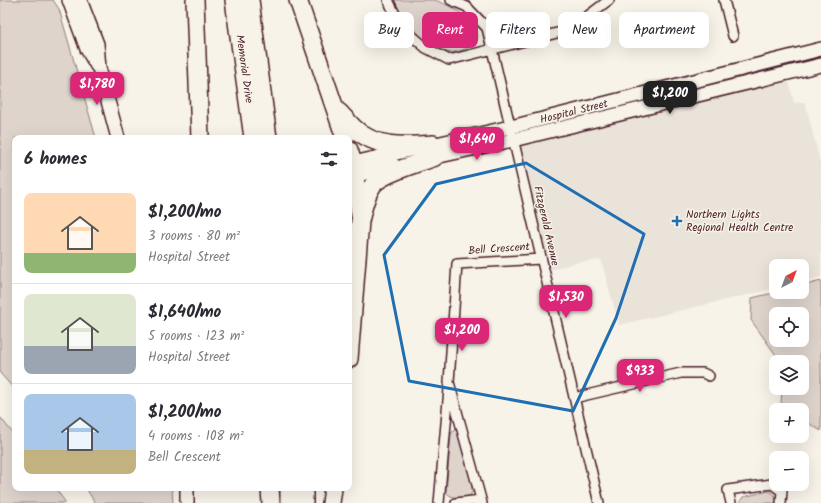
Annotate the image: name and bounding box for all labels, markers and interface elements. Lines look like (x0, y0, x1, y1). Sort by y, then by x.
chip: Buy (364, 12, 414, 48)
chip: Rent (422, 12, 478, 48)
chip: Filters (486, 12, 550, 48)
chip: New (558, 12, 611, 48)
chip: Apartment (619, 12, 709, 48)
street label: Memorial Drive (230, 34, 258, 104)
pin: $1,780 (64, 72, 130, 106)
text: $1,780 (79, 74, 115, 95)
pin: $1,200 (637, 81, 703, 115)
text: $1,200 (652, 83, 688, 104)
street label: Hospital Street (538, 95, 611, 129)
pin: $1,640 (444, 127, 510, 161)
text: $1,640 (459, 129, 495, 150)
text: 6 homes (24, 146, 87, 173)
icon: filters (318, 148, 340, 170)
street label: Fitzgerald Avenue (528, 184, 564, 268)
text: $1,200/mo (148, 199, 221, 226)
place label: Northern Lights Regional Health Centre (686, 206, 793, 237)
icon: home (56, 209, 104, 257)
marker: Northern Lights Regional Health Centre (671, 215, 683, 227)
text: 3 rooms · 80 m² (148, 226, 240, 247)
street label: Bell Crescent (468, 238, 531, 260)
text: Hospital Street (148, 247, 230, 268)
north arrow (769, 259, 809, 299)
map controls (769, 259, 809, 491)
pin: $1,530 (533, 285, 599, 319)
text: $1,530 (548, 287, 584, 308)
text: $1,640/mo (148, 299, 221, 326)
button: locate (769, 307, 809, 347)
icon: home (56, 310, 104, 358)
pin: $1,200 (429, 318, 495, 352)
text: $1,200 (444, 320, 480, 341)
text: 5 rooms · 123 m² (148, 326, 244, 347)
text: Hospital Street (148, 347, 230, 368)
button: layers (769, 355, 809, 395)
pin: $933 (616, 359, 664, 393)
text: $933 (626, 361, 654, 382)
text: $1,200/mo (148, 399, 221, 426)
button: + (769, 403, 809, 443)
icon: home (56, 410, 104, 458)
text: 4 rooms · 108 m² (148, 426, 244, 447)
text: Bell Crescent (148, 447, 221, 468)
button: − (769, 451, 809, 491)

